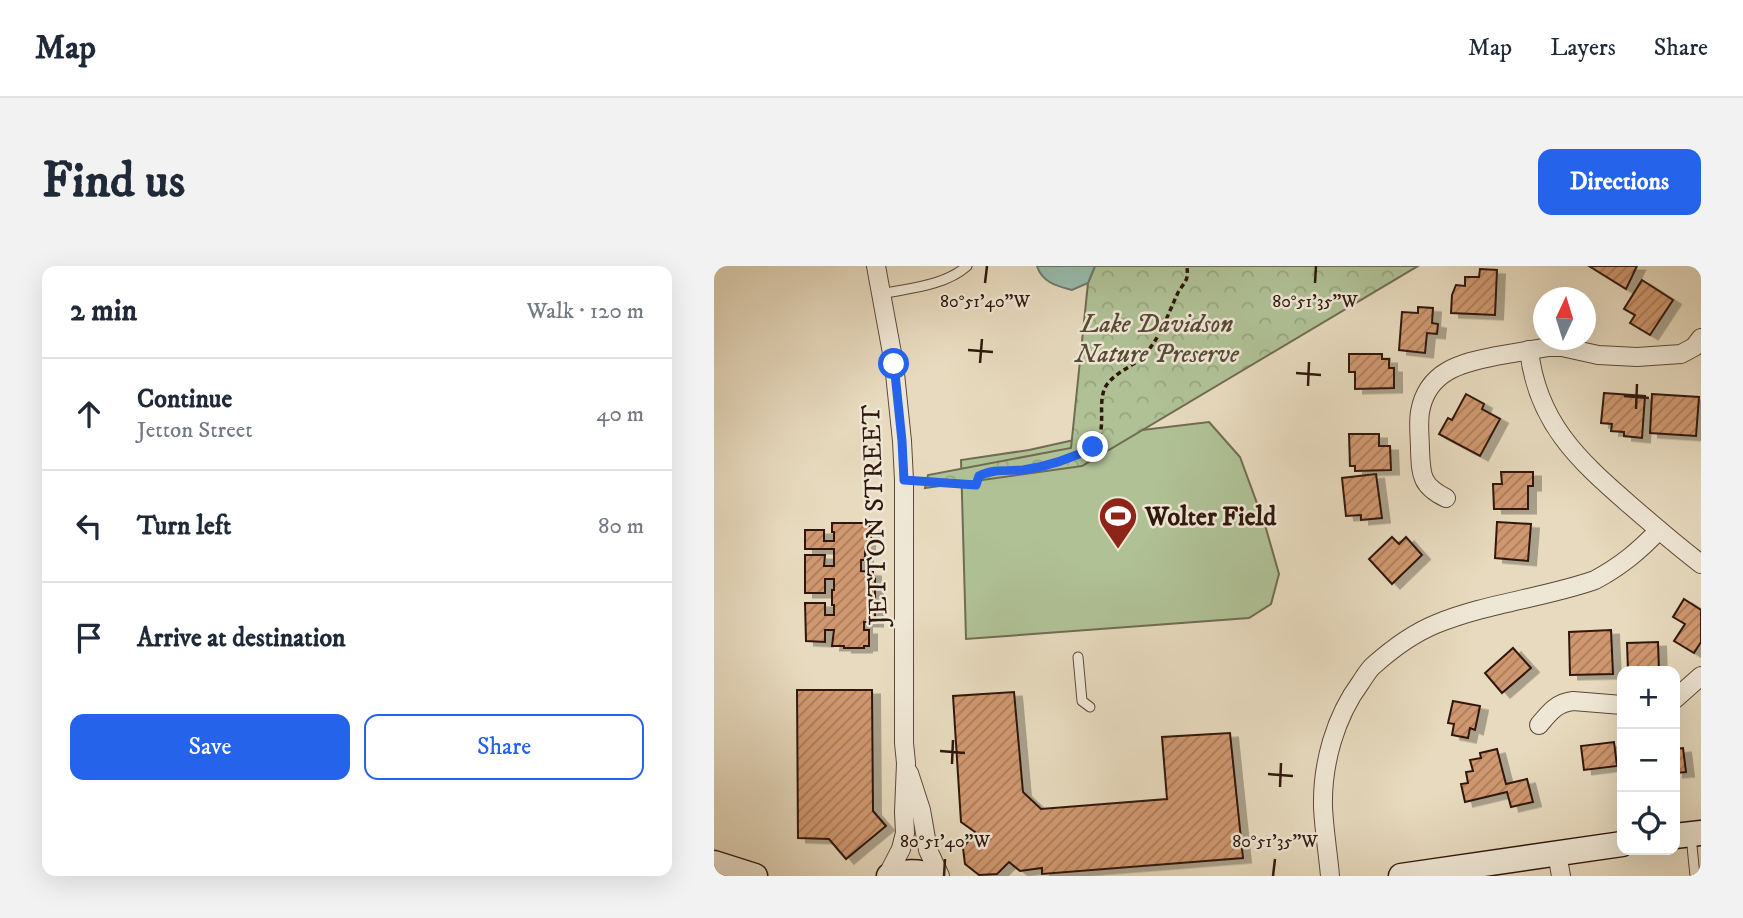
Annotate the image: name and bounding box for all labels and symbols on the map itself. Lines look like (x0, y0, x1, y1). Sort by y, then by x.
north arrow (1533, 287, 1596, 350)
text: 80°51'40"W (940, 291, 1031, 313)
text: 80°51'35"W (1272, 291, 1358, 313)
park label: Lake Davidson Nature Preserve (1073, 308, 1240, 371)
route start (878, 348, 909, 379)
street label: JETTON STREET (855, 404, 896, 628)
route end (1077, 431, 1108, 462)
sports icon: Wolter Field (1097, 495, 1139, 550)
place label: Wolter Field (1144, 501, 1277, 534)
text: 80°51'40"W (900, 831, 991, 853)
text: 80°51'35"W (1232, 831, 1318, 853)

